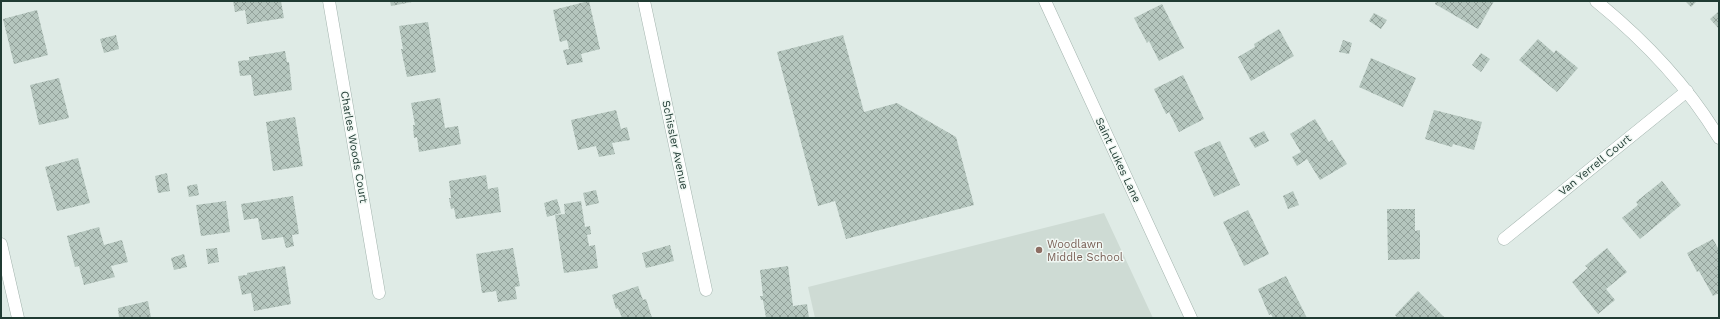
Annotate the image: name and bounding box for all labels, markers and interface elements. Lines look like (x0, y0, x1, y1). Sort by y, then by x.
street label: Charles Woods Court (338, 90, 370, 204)
street label: Schissler Avenue (659, 99, 691, 191)
street label: Saint Lukes Lane (1093, 115, 1143, 205)
street label: Van Yerrell Court (1556, 132, 1634, 198)
place label: Woodlawn Middle School (1047, 238, 1124, 264)
marker: Woodlawn Middle School (1034, 245, 1044, 255)

